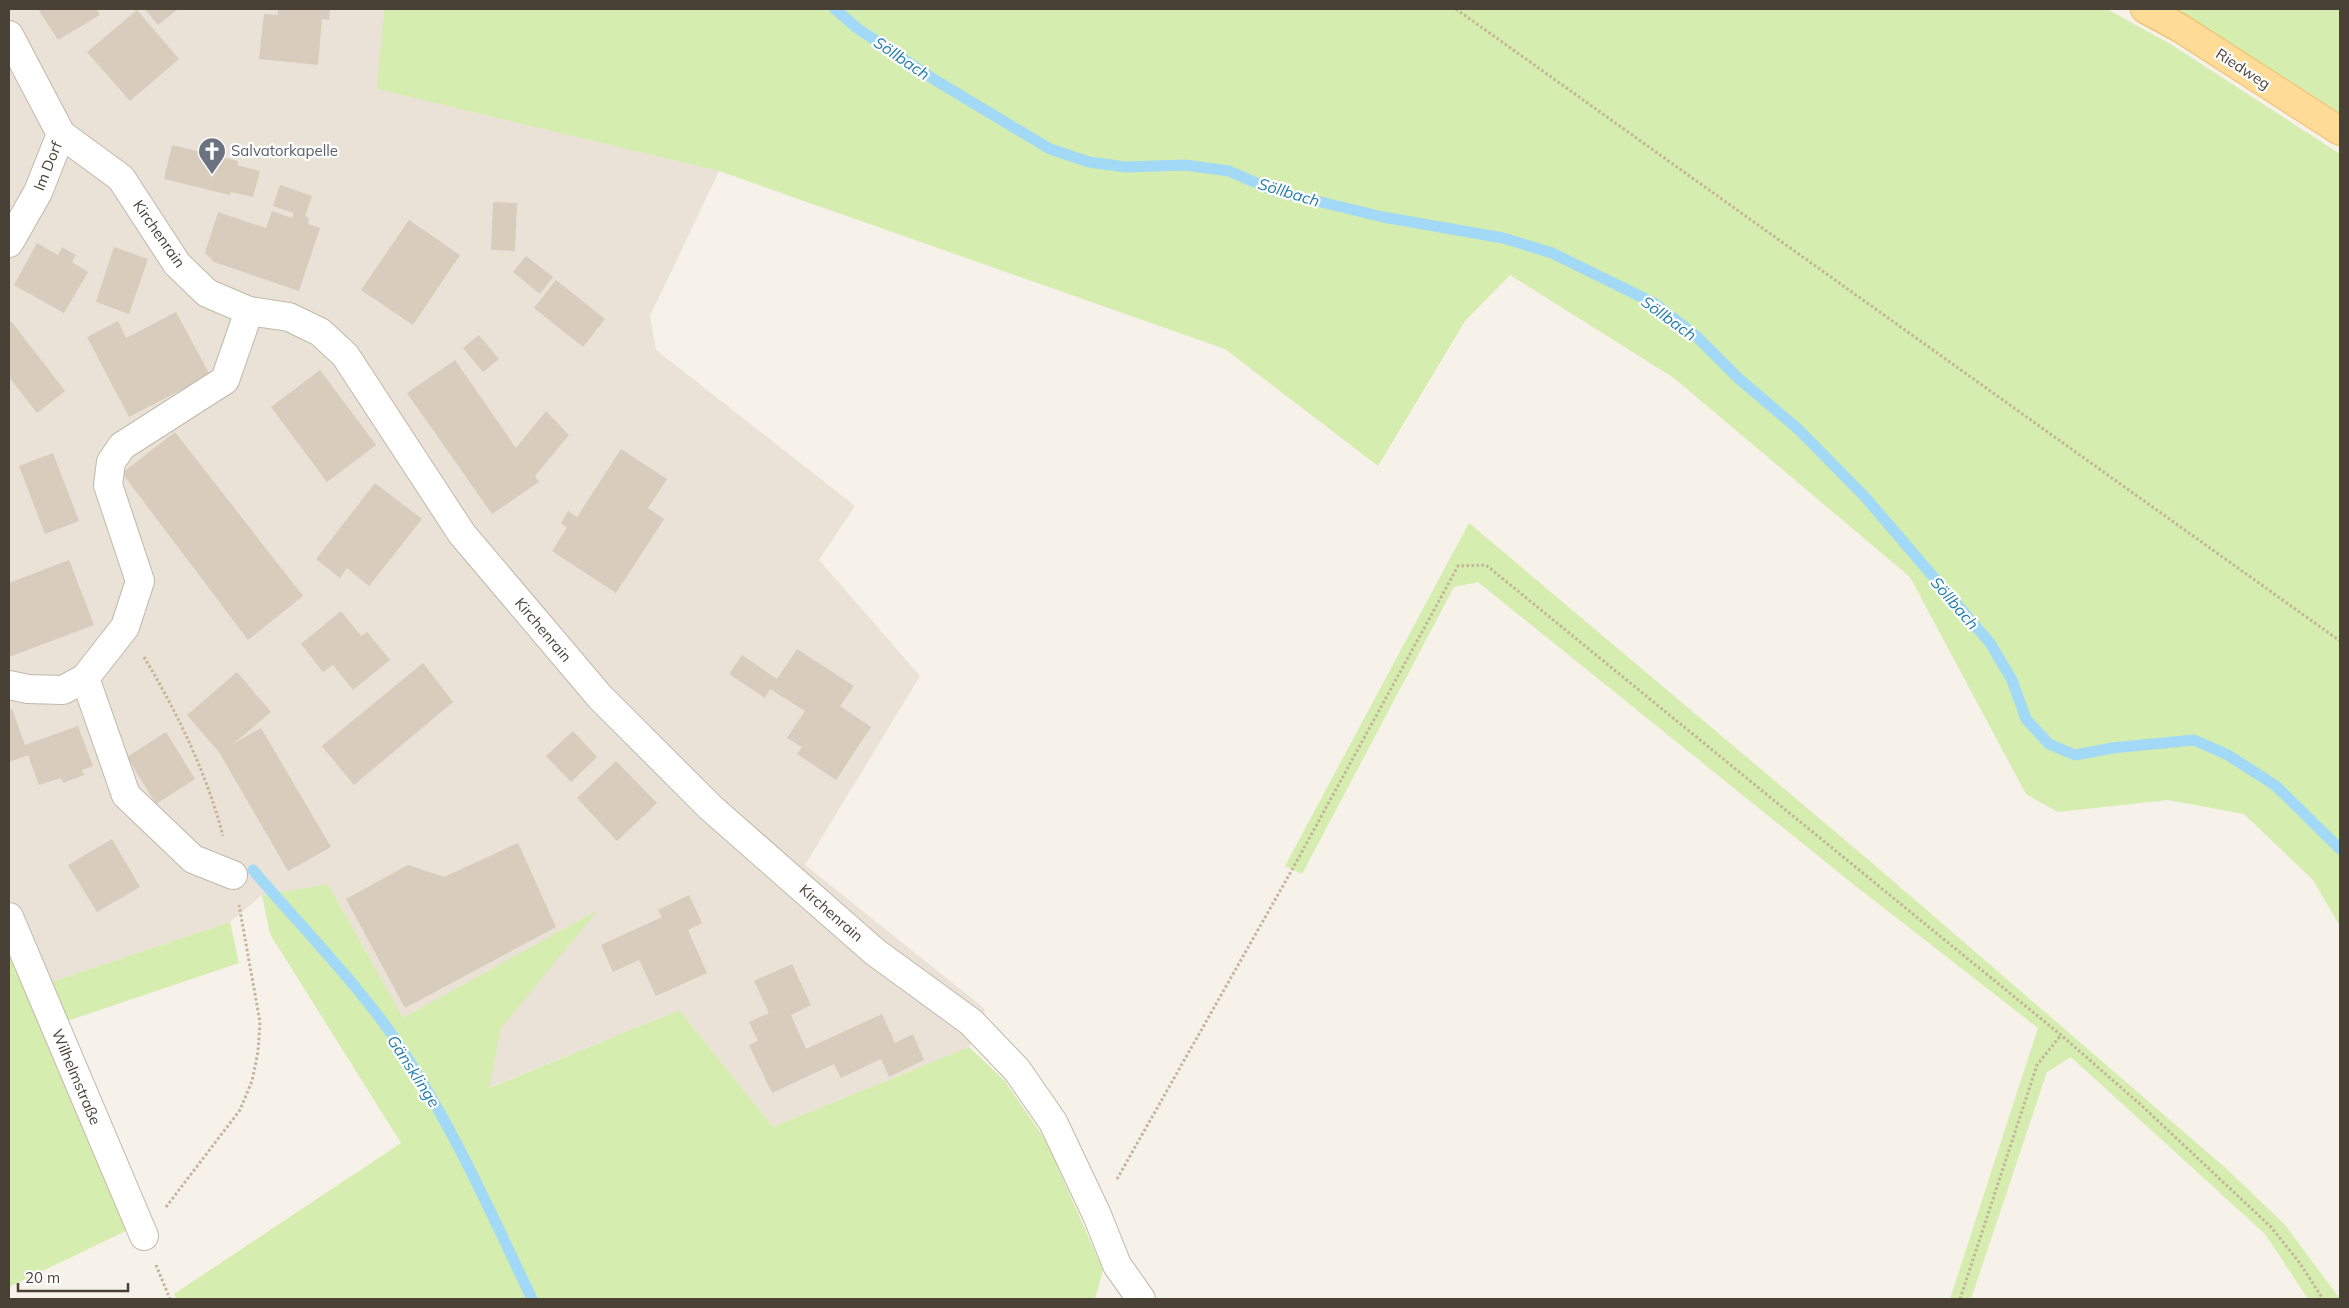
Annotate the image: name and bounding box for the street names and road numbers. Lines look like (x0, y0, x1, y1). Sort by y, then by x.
street label: Riedweg (2212, 44, 2274, 93)
street label: Im Dorf (29, 137, 66, 193)
street label: Kirchenrain (129, 196, 190, 271)
street label: Kirchenrain (511, 594, 576, 666)
street label: Kirchenrain (796, 880, 867, 945)
street label: Wilhelmstraße (48, 1026, 105, 1128)

